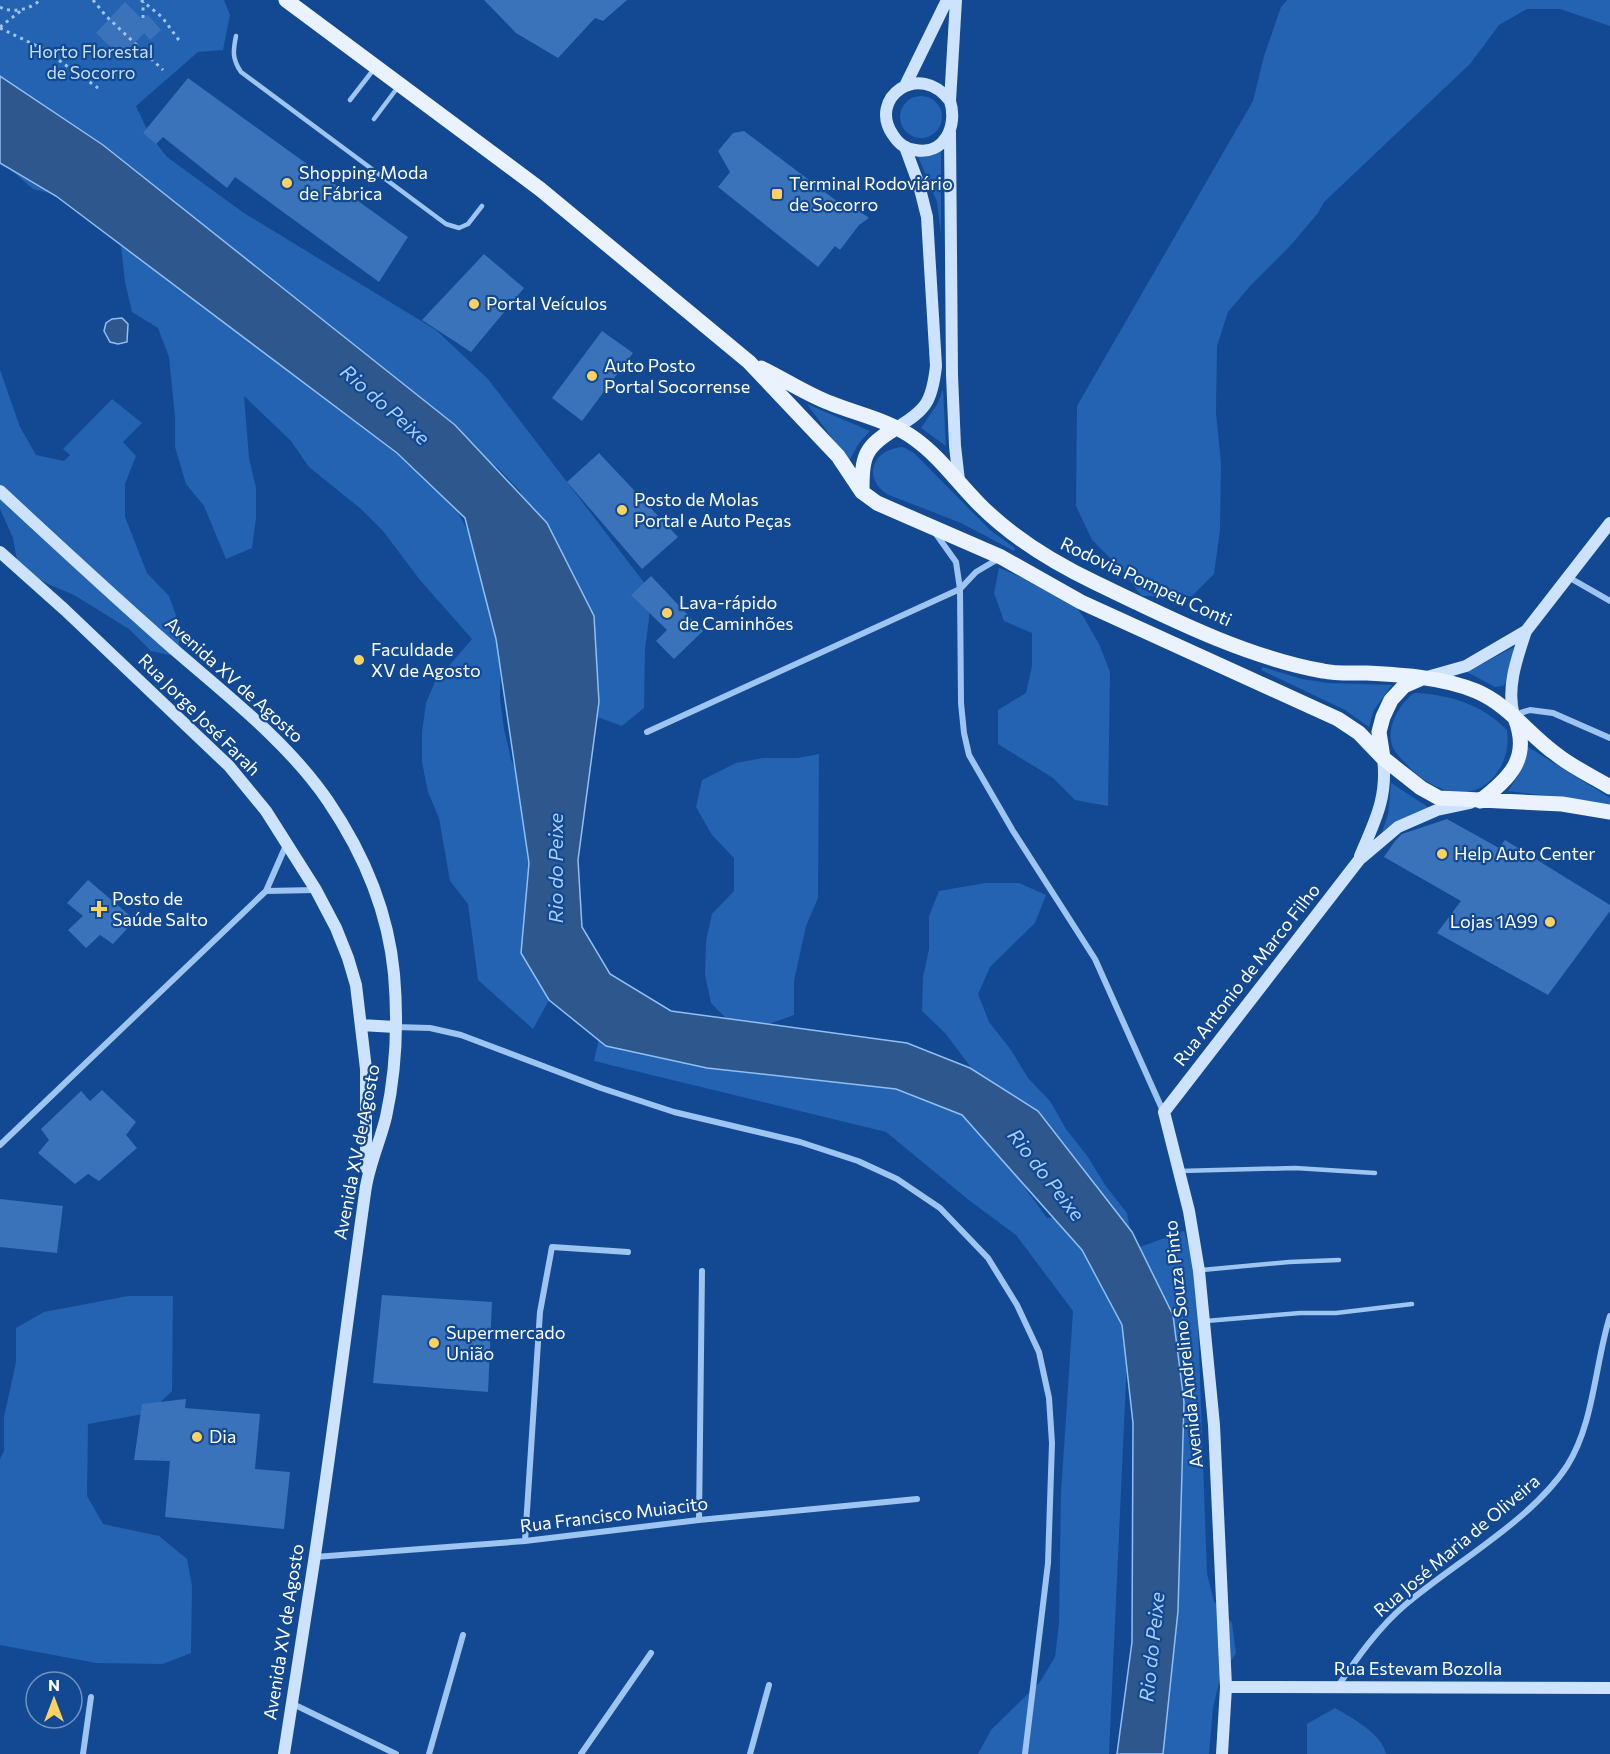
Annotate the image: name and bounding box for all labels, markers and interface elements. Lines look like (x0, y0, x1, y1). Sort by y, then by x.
park label: Horto Florestal de Socorro (29, 40, 153, 83)
place label: Shopping Moda de Fábrica (299, 161, 428, 204)
place label: Terminal Rodoviário de Socorro (789, 172, 953, 215)
marker: Shopping Moda de Fábrica (280, 176, 294, 190)
marker: Terminal Rodoviário de Socorro (770, 187, 784, 201)
place label: Portal Veículos (486, 292, 607, 314)
marker: Portal Veículos (467, 297, 481, 311)
place label: Auto Posto Portal Socorrense (604, 354, 750, 397)
water label: Rio do Peixe (336, 359, 435, 450)
marker: Auto Posto Portal Socorrense (585, 369, 599, 383)
place label: Posto de Molas Portal e Auto Peças (634, 488, 791, 531)
marker: Posto de Molas Portal e Auto Peças (615, 503, 629, 517)
street label: Rodovia Pompeu Conti (1057, 532, 1235, 630)
place label: Lava-rápido de Caminhões (679, 591, 793, 634)
marker: Lava-rápido de Caminhões (660, 606, 674, 620)
street label: Avenida XV de Agosto (161, 612, 308, 747)
place label: Faculdade XV de Agosto (371, 638, 481, 681)
street label: Rua Jorge José Farah (134, 649, 265, 780)
marker: Faculdade XV de Agosto (352, 653, 366, 667)
water label: Rio do Peixe (543, 812, 567, 923)
place label: Help Auto Center (1454, 842, 1595, 864)
marker: Help Auto Center (1435, 847, 1449, 861)
street label: Rua Antonio de Marco Filho (1168, 879, 1324, 1070)
place label: Posto de Saúde Salto (112, 887, 208, 930)
marker: Posto de Saúde Salto (90, 900, 108, 918)
place label: Lojas 1A99 (1450, 910, 1538, 932)
marker: Lojas 1A99 (1543, 915, 1557, 929)
street label: Avenida XV de Agosto (328, 1062, 384, 1241)
water label: Rio do Peixe (1003, 1124, 1090, 1226)
street label: Avenida Andrelino Souza Pinto (1159, 1219, 1207, 1469)
place label: Supermercado União (446, 1321, 566, 1364)
marker: Supermercado União (427, 1336, 441, 1350)
place label: Dia (209, 1425, 236, 1447)
marker: Dia (190, 1430, 204, 1444)
street label: Rua José Maria de Oliveira (1369, 1469, 1544, 1621)
street label: Rua Francisco Muiacito (519, 1492, 709, 1536)
street label: Avenida XV de Agosto (258, 1542, 308, 1721)
water label: Rio do Peixe (1133, 1590, 1169, 1703)
street label: Rua Estevam Bozolla (1334, 1657, 1502, 1679)
north arrow (24, 1670, 84, 1730)
text: N (48, 1675, 60, 1694)

